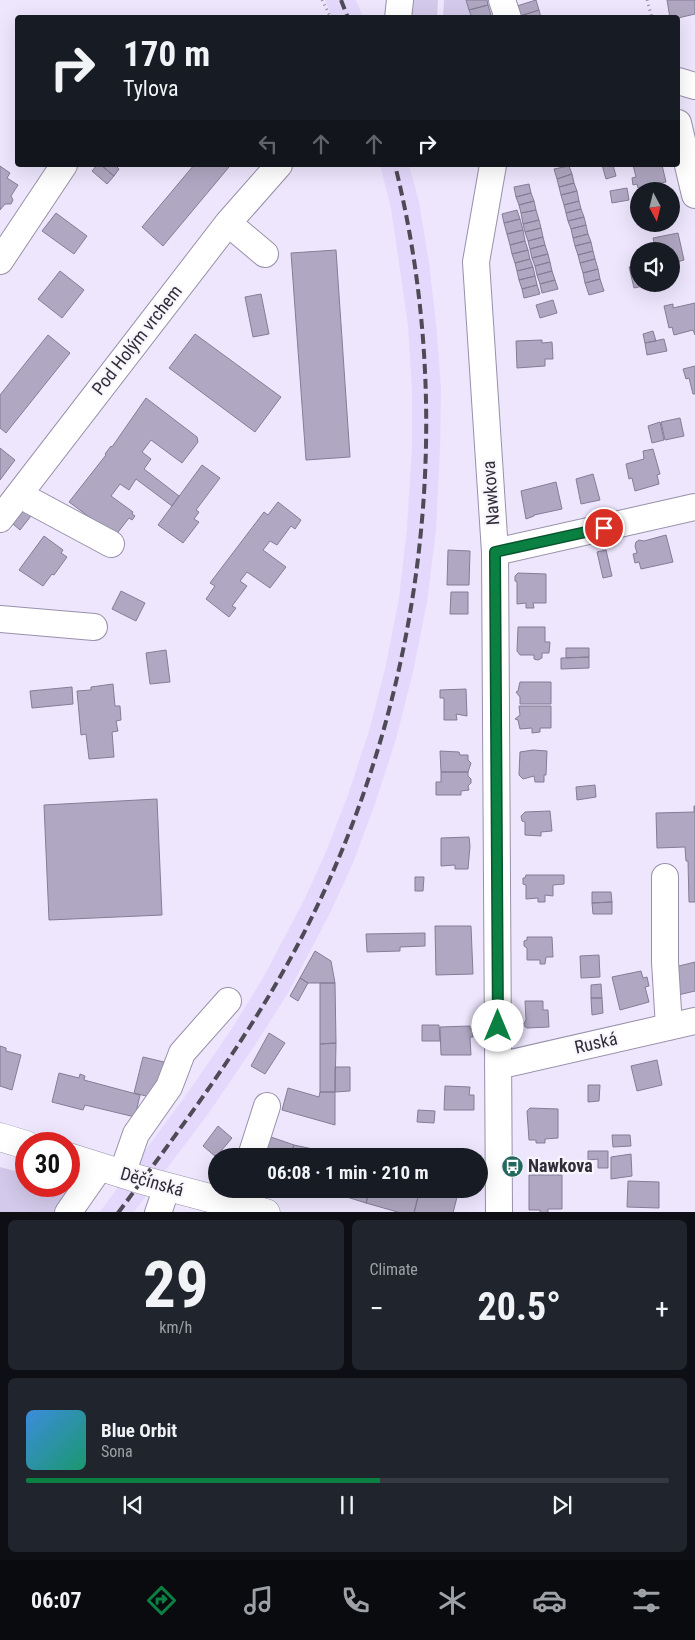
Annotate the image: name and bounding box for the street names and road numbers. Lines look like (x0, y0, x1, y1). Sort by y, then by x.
street label: Pod Holým vrchem (87, 281, 186, 399)
street label: Nawkova (478, 460, 503, 526)
street label: Ruská (572, 1027, 619, 1058)
street label: Děčínská (118, 1162, 186, 1201)

